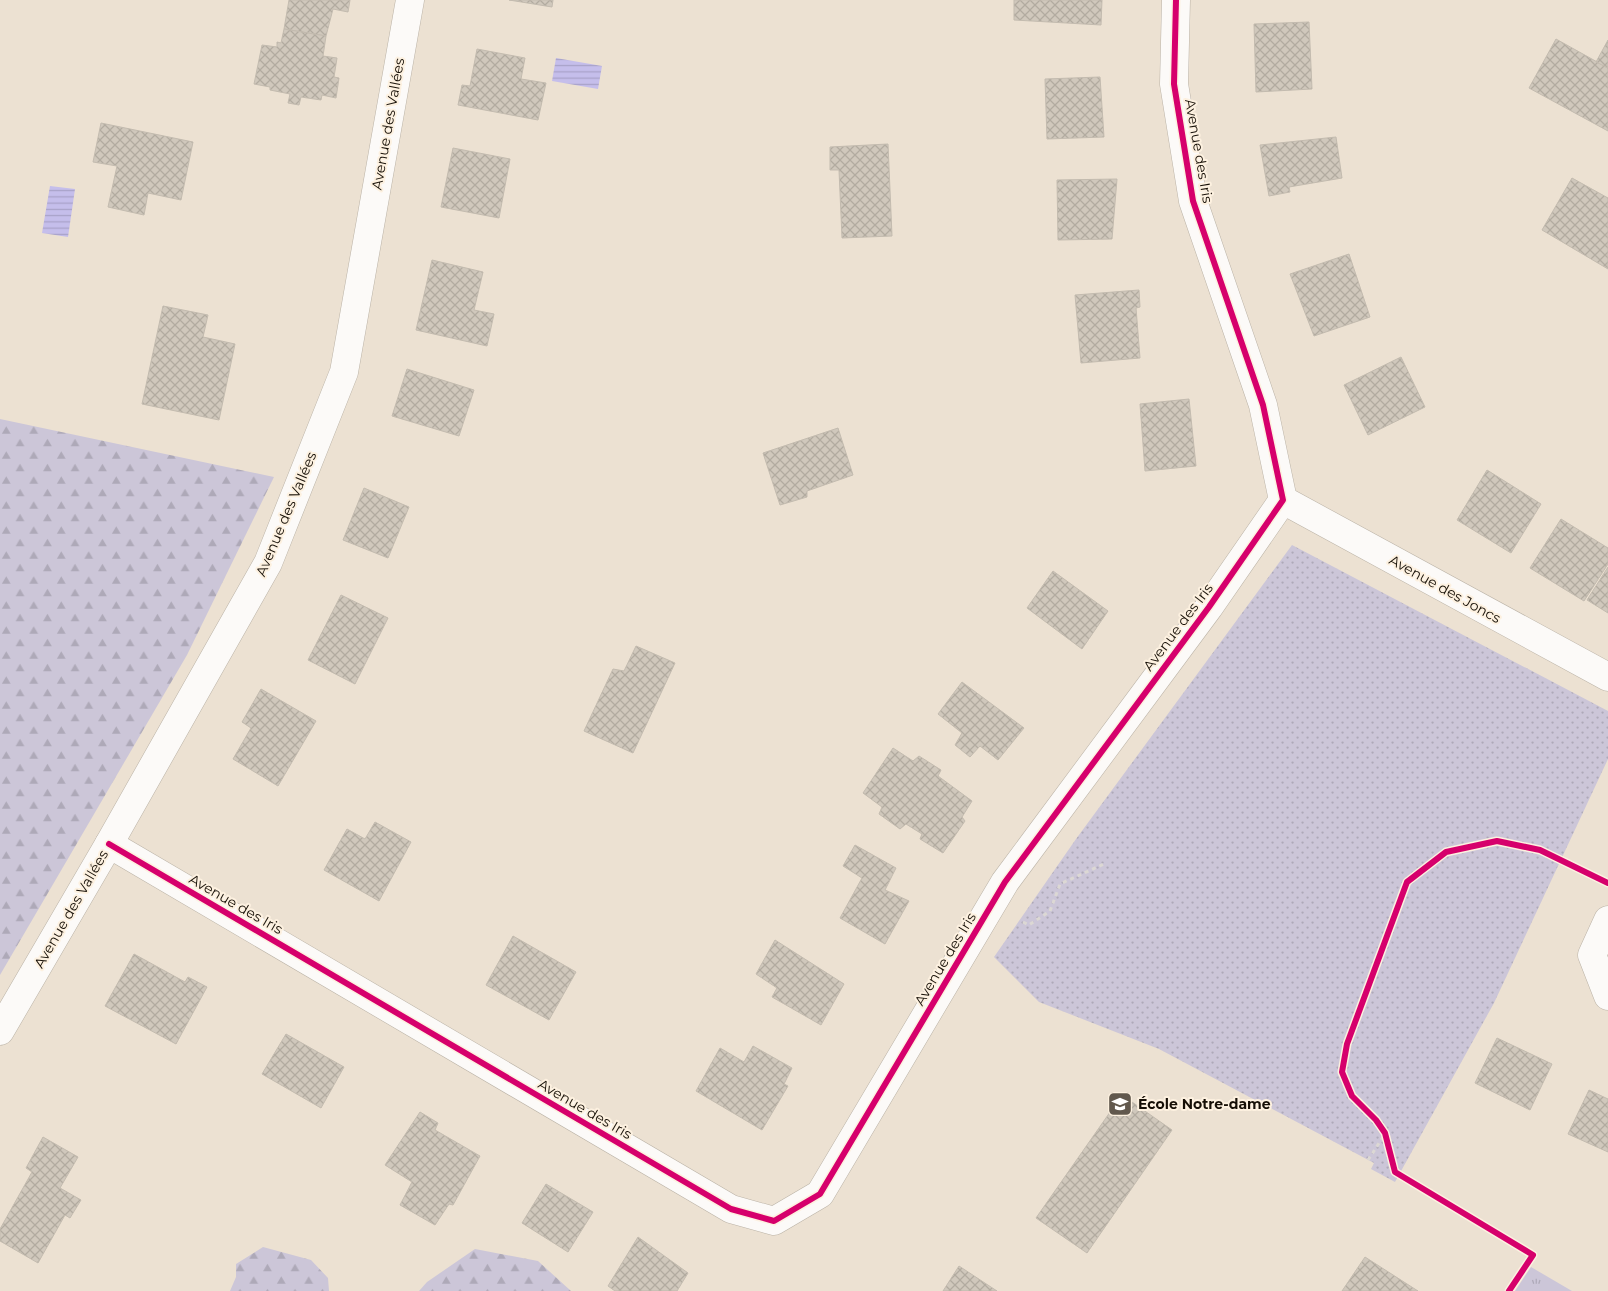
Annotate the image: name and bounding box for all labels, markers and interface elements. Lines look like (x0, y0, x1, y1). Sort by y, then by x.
street label: Avenue des Vallées (368, 57, 408, 191)
street label: Avenue des Iris (1181, 98, 1217, 205)
street label: Avenue des Vallées (252, 449, 320, 579)
street label: Avenue des Joncs (1386, 551, 1504, 627)
street label: Avenue des Iris (1139, 579, 1217, 674)
street label: Avenue des Vallées (30, 847, 112, 971)
street label: Avenue des Iris (186, 870, 286, 938)
street label: Avenue des Iris (910, 909, 980, 1009)
street label: Avenue des Iris (535, 1075, 635, 1143)
school or university icon: École Notre-dame (1107, 1091, 1133, 1117)
place label: École Notre-dame (1138, 1095, 1271, 1113)

